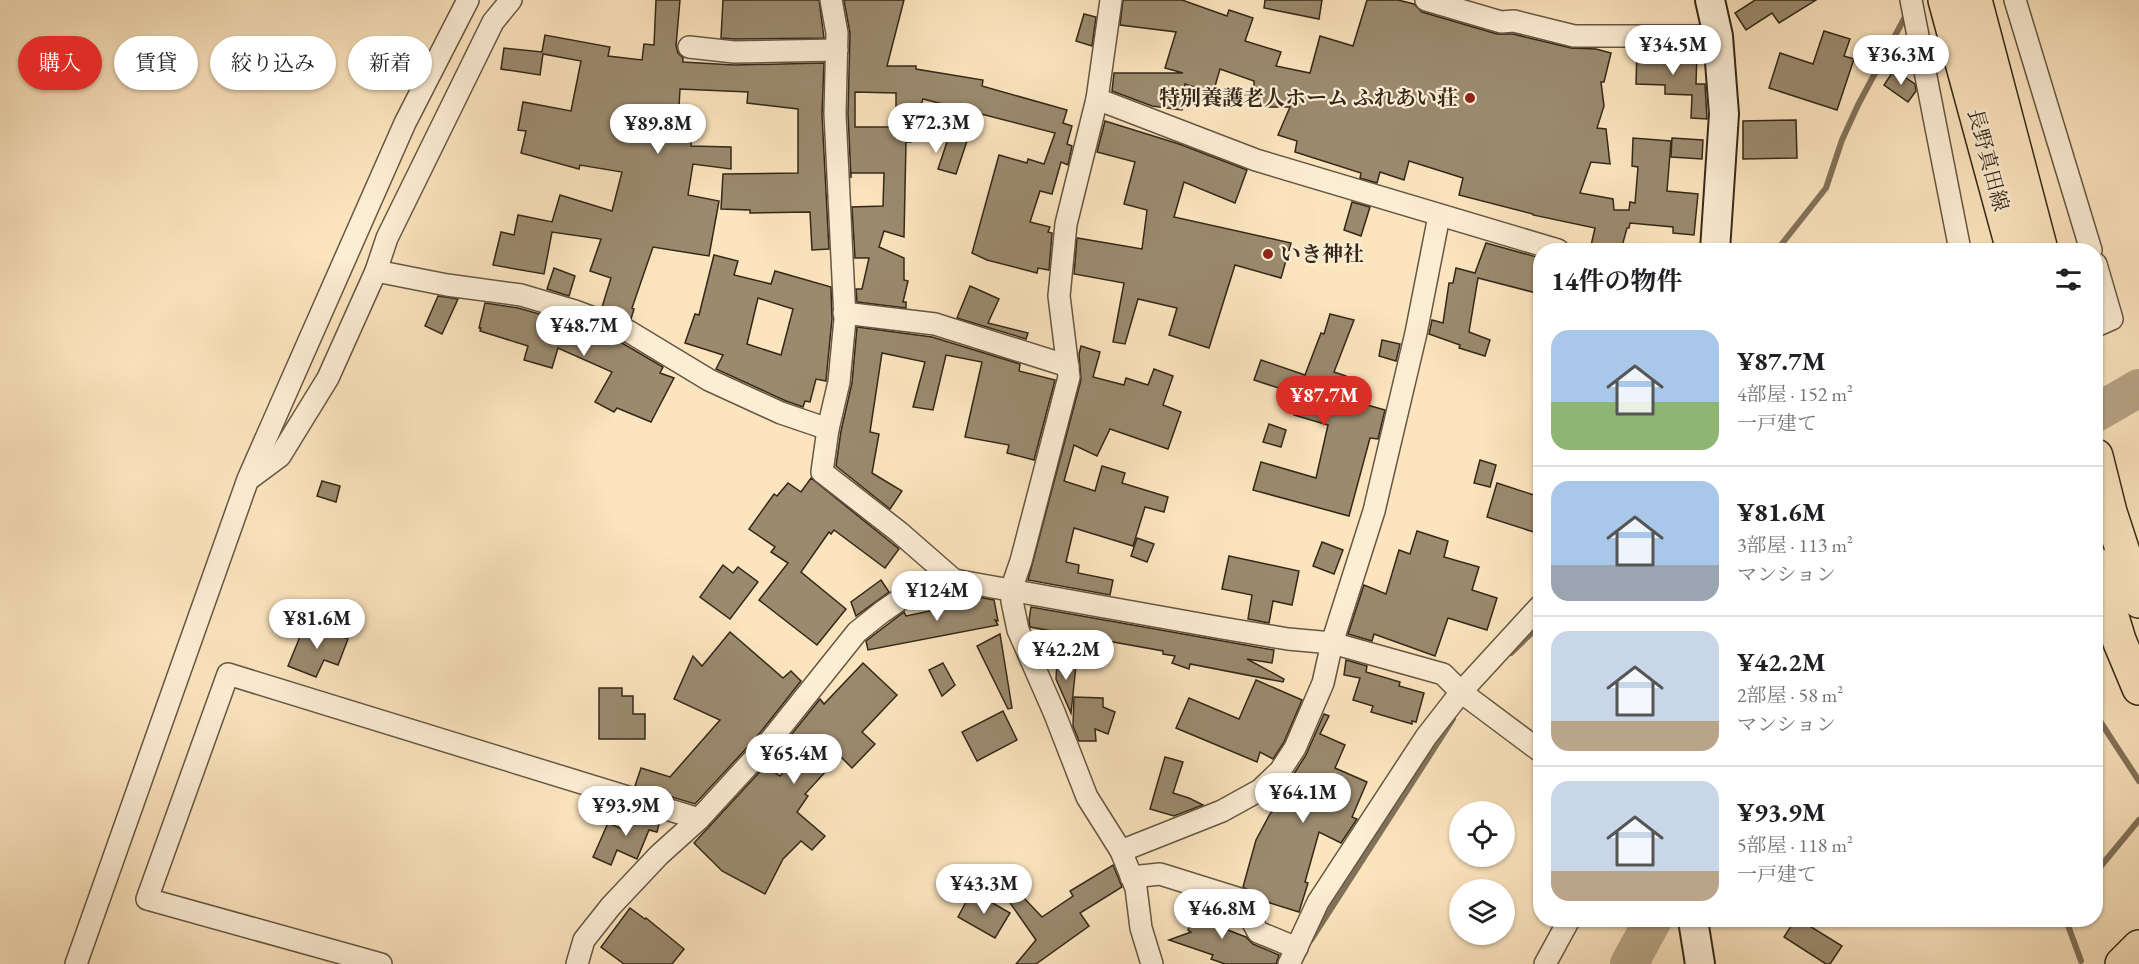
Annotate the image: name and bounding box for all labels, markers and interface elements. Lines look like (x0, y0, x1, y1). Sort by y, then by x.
pin: ¥34.5M (1624, 25, 1722, 76)
text: ¥34.5M (1639, 31, 1707, 57)
pin: ¥36.3M (1852, 35, 1950, 86)
chip: 購入 (18, 36, 102, 90)
chip: 賃貸 (114, 36, 198, 90)
chip: 絞り込み (210, 36, 336, 90)
chip: 新着 (348, 36, 432, 90)
text: ¥36.3M (1867, 41, 1935, 67)
place label: 特別養護老人ホーム ふれあい荘 (1159, 84, 1458, 111)
marker: 特別養護老人ホーム ふれあい荘 (1463, 91, 1477, 105)
pin: ¥72.3M (887, 103, 985, 154)
pin: ¥89.8M (609, 104, 707, 155)
street label: 長野真田線 (1962, 106, 2015, 214)
text: ¥72.3M (902, 109, 970, 135)
text: ¥89.8M (624, 110, 692, 136)
place label: いき神社 (1280, 240, 1364, 267)
marker: いき神社 (1261, 247, 1275, 261)
icon: filters (2052, 263, 2085, 296)
text: 14件の物件 (1551, 264, 1683, 298)
pin: ¥48.7M (535, 306, 633, 357)
text: ¥48.7M (550, 312, 618, 338)
text: ¥87.7M (1737, 344, 1826, 378)
icon: home (1599, 354, 1671, 426)
pin: ¥87.7M (1275, 376, 1373, 427)
text: 4部屋 · 152 m² (1737, 381, 1853, 407)
text: ¥87.7M (1290, 382, 1358, 408)
text: 一戸建て (1737, 410, 1817, 436)
text: ¥81.6M (1737, 495, 1826, 529)
icon: home (1599, 505, 1671, 577)
text: 3部屋 · 113 m² (1737, 532, 1853, 558)
text: マンション (1737, 561, 1836, 587)
pin: ¥124M (895, 571, 979, 622)
text: ¥124M (905, 577, 969, 603)
pin: ¥81.6M (268, 599, 366, 650)
text: ¥81.6M (283, 605, 351, 631)
pin: ¥42.2M (1017, 630, 1115, 681)
text: ¥42.2M (1032, 636, 1100, 662)
text: ¥42.2M (1737, 645, 1826, 679)
icon: home (1599, 655, 1671, 727)
text: 2部屋 · 58 m² (1737, 682, 1843, 708)
text: マンション (1737, 711, 1836, 737)
pin: ¥65.4M (745, 734, 843, 785)
text: ¥65.4M (760, 740, 828, 766)
pin: ¥64.1M (1254, 773, 1352, 824)
text: ¥64.1M (1269, 779, 1337, 805)
pin: ¥93.9M (577, 786, 675, 837)
text: ¥93.9M (592, 792, 660, 818)
text: ¥93.9M (1737, 795, 1826, 829)
map controls (1449, 801, 1515, 945)
button: locate (1449, 801, 1515, 867)
icon: home (1599, 805, 1671, 877)
text: 5部屋 · 118 m² (1737, 832, 1853, 858)
text: 一戸建て (1737, 861, 1817, 887)
pin: ¥43.3M (935, 864, 1033, 915)
text: ¥43.3M (950, 870, 1018, 896)
button: layers (1449, 879, 1515, 945)
pin: ¥46.8M (1173, 889, 1271, 940)
text: ¥46.8M (1188, 895, 1256, 921)

